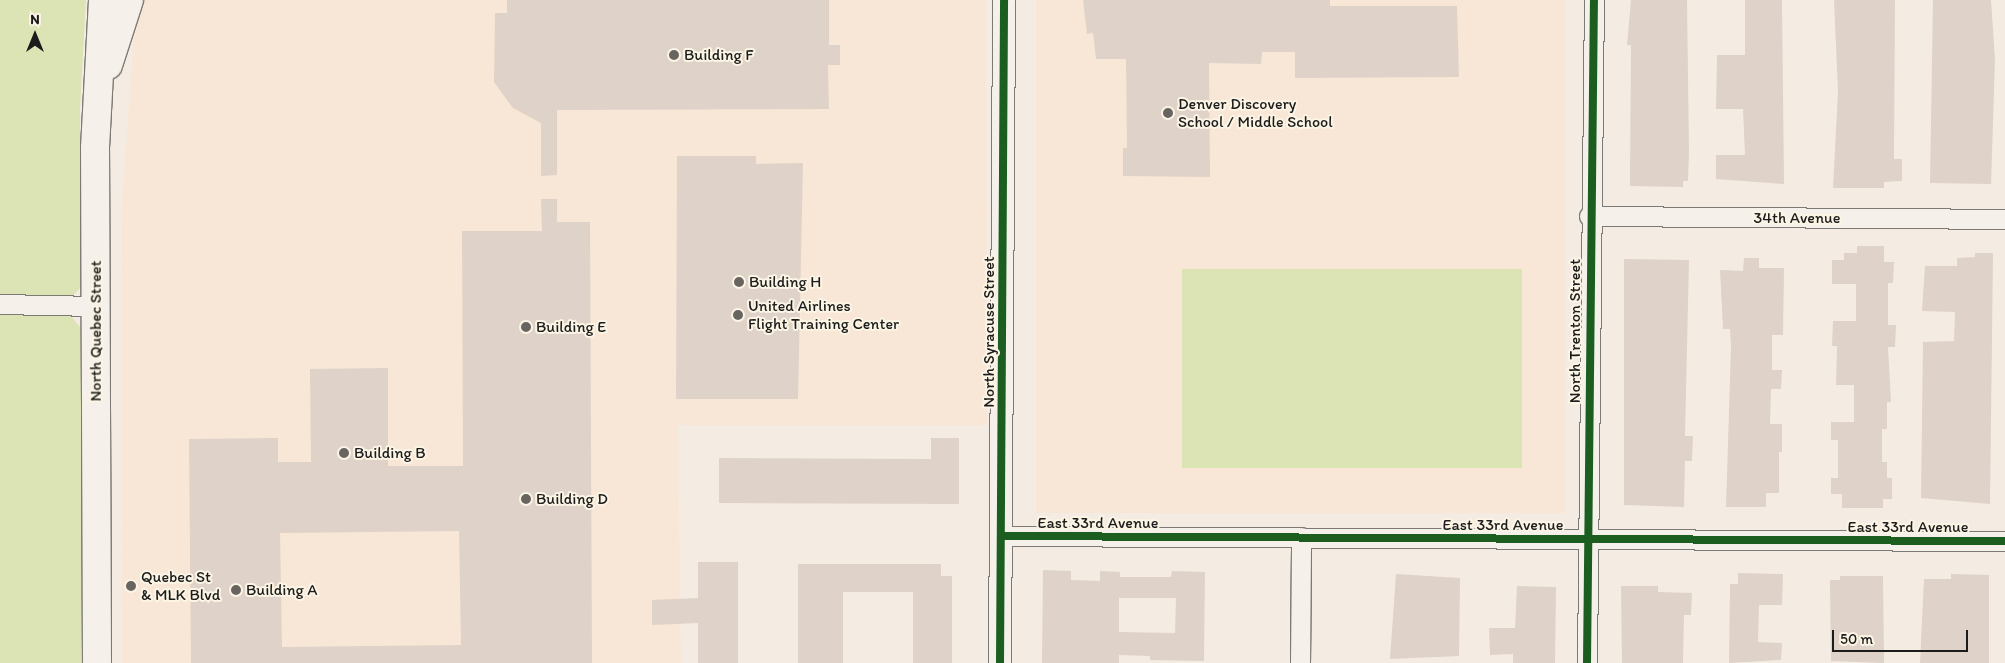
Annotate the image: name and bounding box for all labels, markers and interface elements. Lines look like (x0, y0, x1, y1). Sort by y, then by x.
north arrow (10, 10, 60, 60)
text: N (30, 11, 40, 28)
place label: Building F (684, 45, 754, 65)
marker: Building F (668, 49, 680, 61)
place label: Denver Discovery School / Middle School (1178, 94, 1333, 132)
marker: Denver Discovery School / Middle School (1162, 107, 1174, 119)
street label: 34th Avenue (1754, 208, 1840, 228)
street label: North Syracuse Street (979, 256, 999, 408)
street label: North Trenton Street (1565, 260, 1585, 402)
street label: North Quebec Street (86, 261, 106, 401)
place label: Building H (749, 272, 821, 292)
marker: Building H (733, 276, 745, 288)
place label: United Airlines Flight Training Center (748, 296, 898, 334)
marker: United Airlines Flight Training Center (732, 309, 744, 321)
place label: Building E (536, 317, 606, 337)
marker: Building E (520, 321, 532, 333)
place label: Building B (354, 443, 426, 463)
marker: Building B (338, 447, 350, 459)
place label: Building D (536, 489, 608, 509)
marker: Building D (520, 493, 532, 505)
street label: East 33rd Avenue (1038, 513, 1158, 533)
street label: East 33rd Avenue (1443, 515, 1563, 535)
street label: East 33rd Avenue (1848, 517, 1968, 537)
place label: Quebec St & MLK Blvd (141, 567, 220, 605)
marker: Quebec St & MLK Blvd (125, 580, 137, 592)
place label: Building A (246, 580, 318, 600)
marker: Building A (230, 584, 242, 596)
scale bar (1835, 620, 1971, 652)
text: 50 m (1840, 630, 1873, 648)

